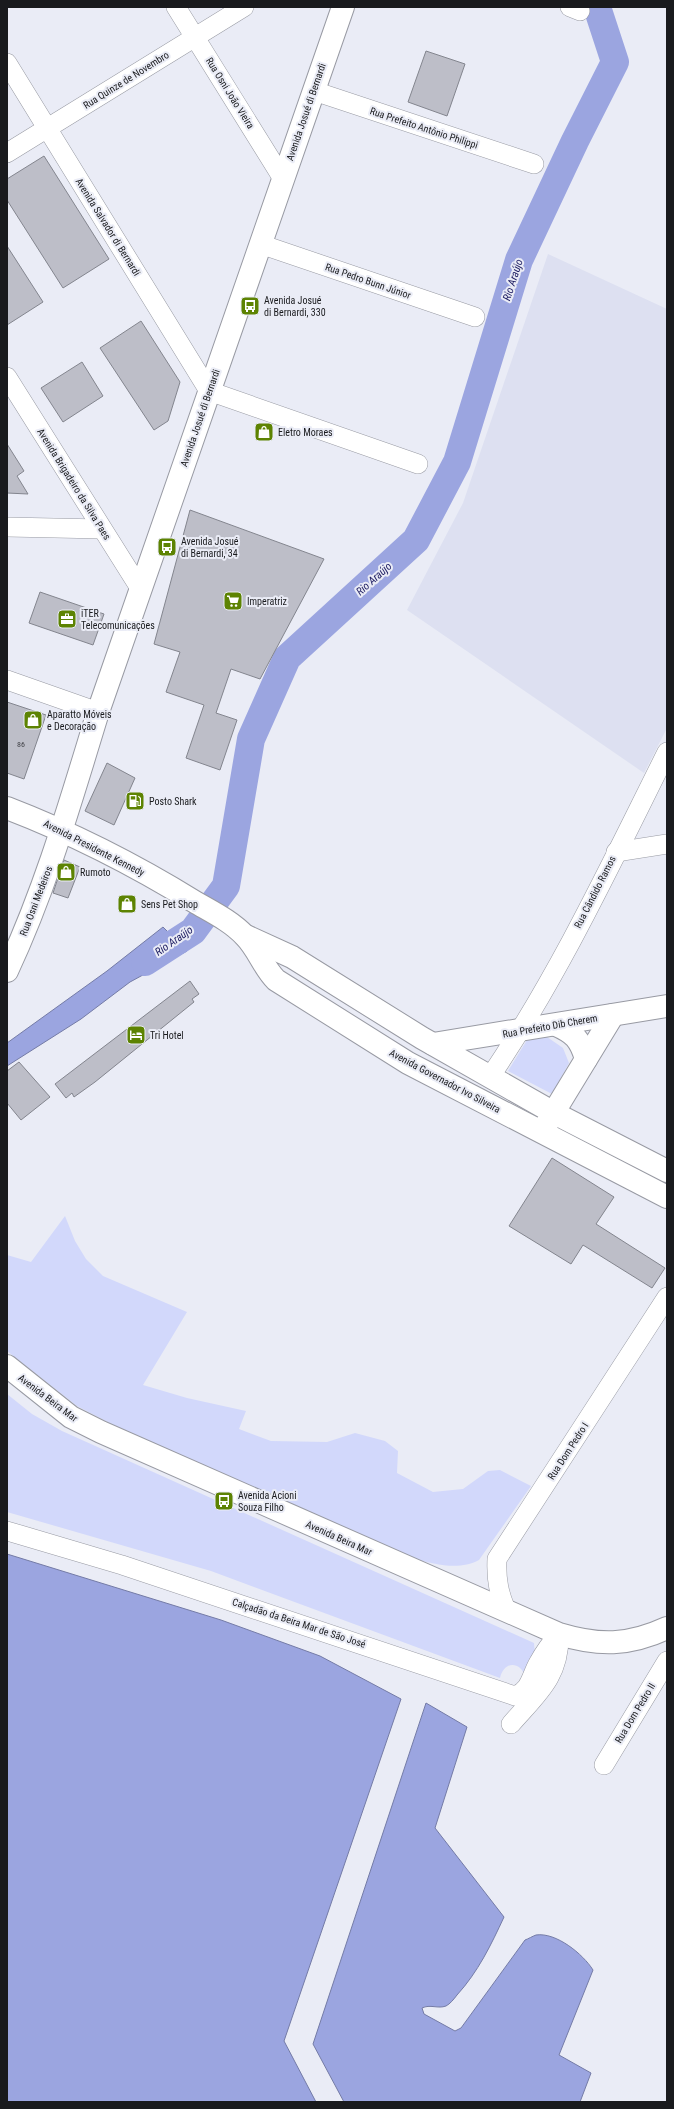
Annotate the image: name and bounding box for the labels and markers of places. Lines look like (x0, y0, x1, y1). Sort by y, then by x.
bus stop icon: Avenida Josué di Bernardi, 330 (239, 295, 261, 317)
place label: Avenida Josué di Bernardi, 330 (264, 295, 326, 318)
shop icon: Eletro Moraes (253, 421, 275, 443)
place label: Eletro Moraes (278, 427, 333, 438)
bus stop icon: Avenida Josué di Bernardi, 34 (156, 536, 178, 558)
place label: Avenida Josué di Bernardi, 34 (181, 536, 239, 559)
supermarket icon: Imperatriz (222, 590, 244, 612)
place label: Imperatriz (247, 596, 287, 607)
office icon: iTER Telecomunicações (56, 608, 78, 630)
place label: iTER Telecomunicações (81, 608, 155, 631)
shop icon: Aparatto Móveis e Decoração (22, 709, 44, 731)
place label: Aparatto Móveis e Decoração (47, 709, 112, 732)
fuel station icon: Posto Shark (124, 790, 146, 812)
place label: Posto Shark (149, 796, 197, 807)
shop icon: Rumoto (55, 861, 77, 883)
place label: Rumoto (80, 867, 111, 878)
shop icon: Sens Pet Shop (116, 893, 138, 915)
place label: Sens Pet Shop (141, 899, 198, 910)
hotel icon: Tri Hotel (125, 1024, 147, 1046)
place label: Tri Hotel (150, 1030, 184, 1041)
bus stop icon: Avenida Acioni Souza Filho (213, 1490, 235, 1512)
place label: Avenida Acioni Souza Filho (238, 1490, 296, 1513)

